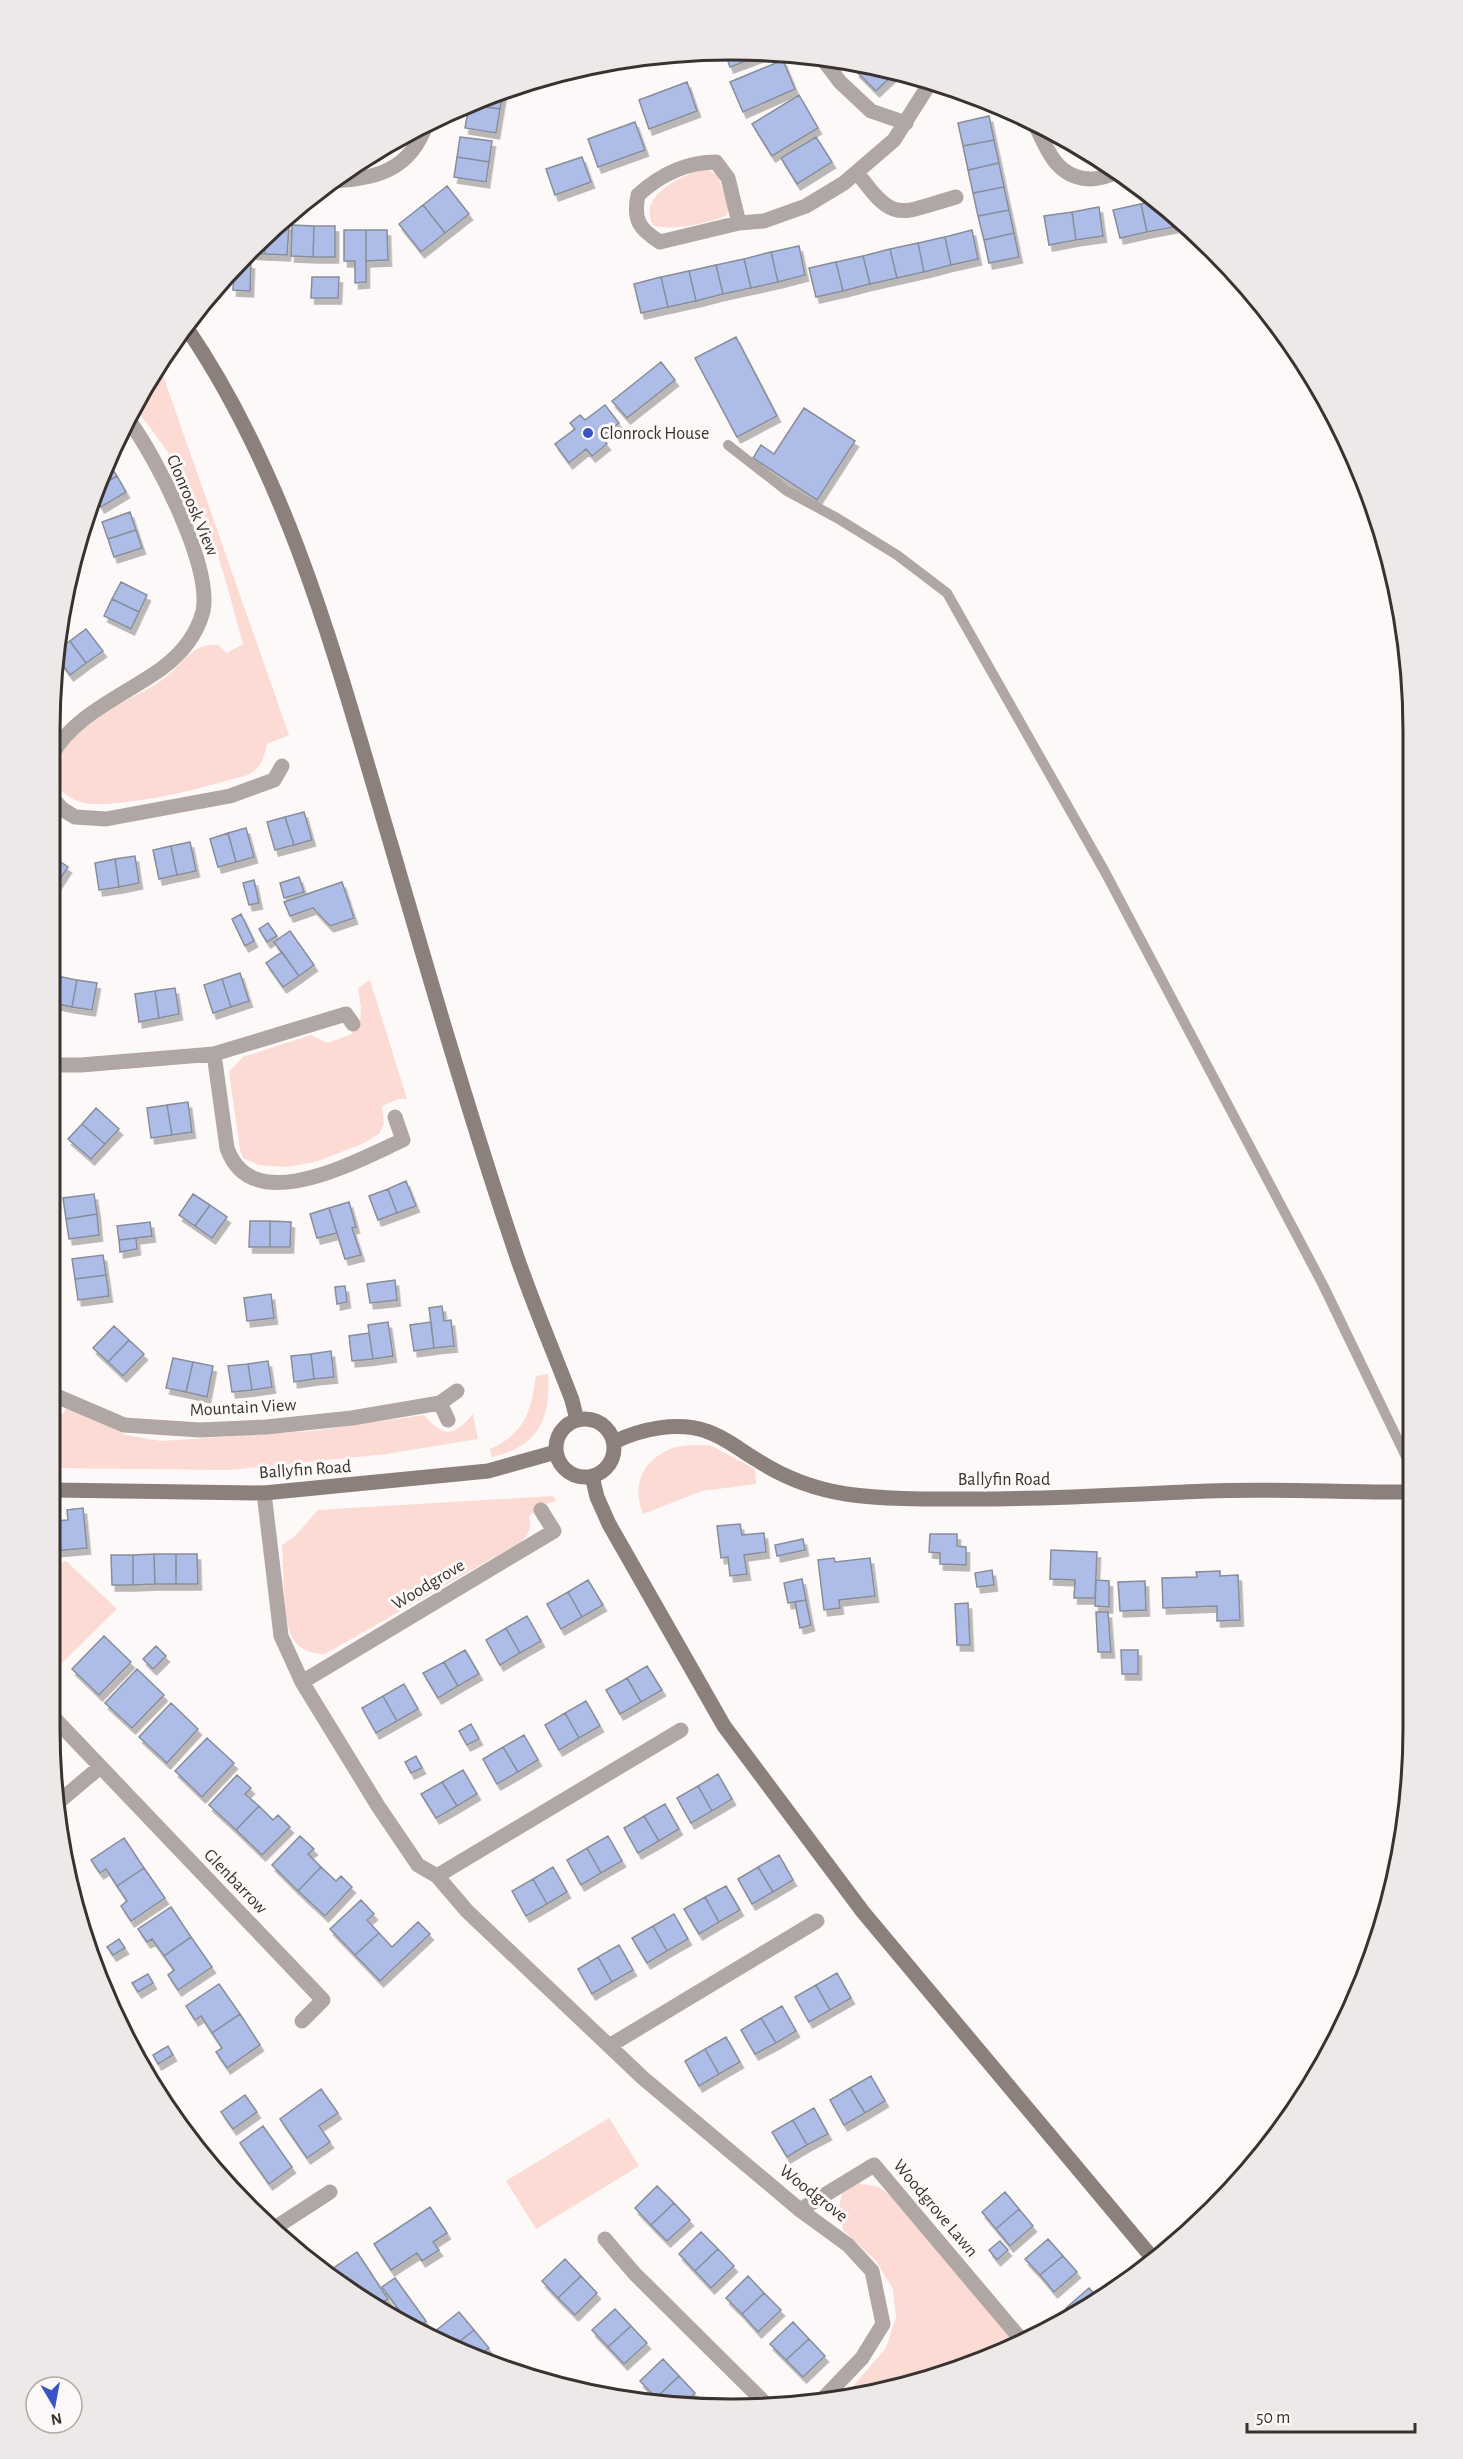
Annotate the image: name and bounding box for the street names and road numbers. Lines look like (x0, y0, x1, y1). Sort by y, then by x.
street label: Clonroosk View (163, 452, 221, 559)
street label: Mountain View (189, 1396, 297, 1420)
street label: Ballyfin Road (258, 1458, 352, 1482)
street label: Ballyfin Road (958, 1471, 1050, 1489)
street label: Woodgrove (389, 1556, 468, 1613)
street label: Glenbarrow (200, 1846, 270, 1918)
street label: Woodgrove Lawn (889, 2156, 981, 2261)
street label: Woodgrove (776, 2162, 851, 2226)

